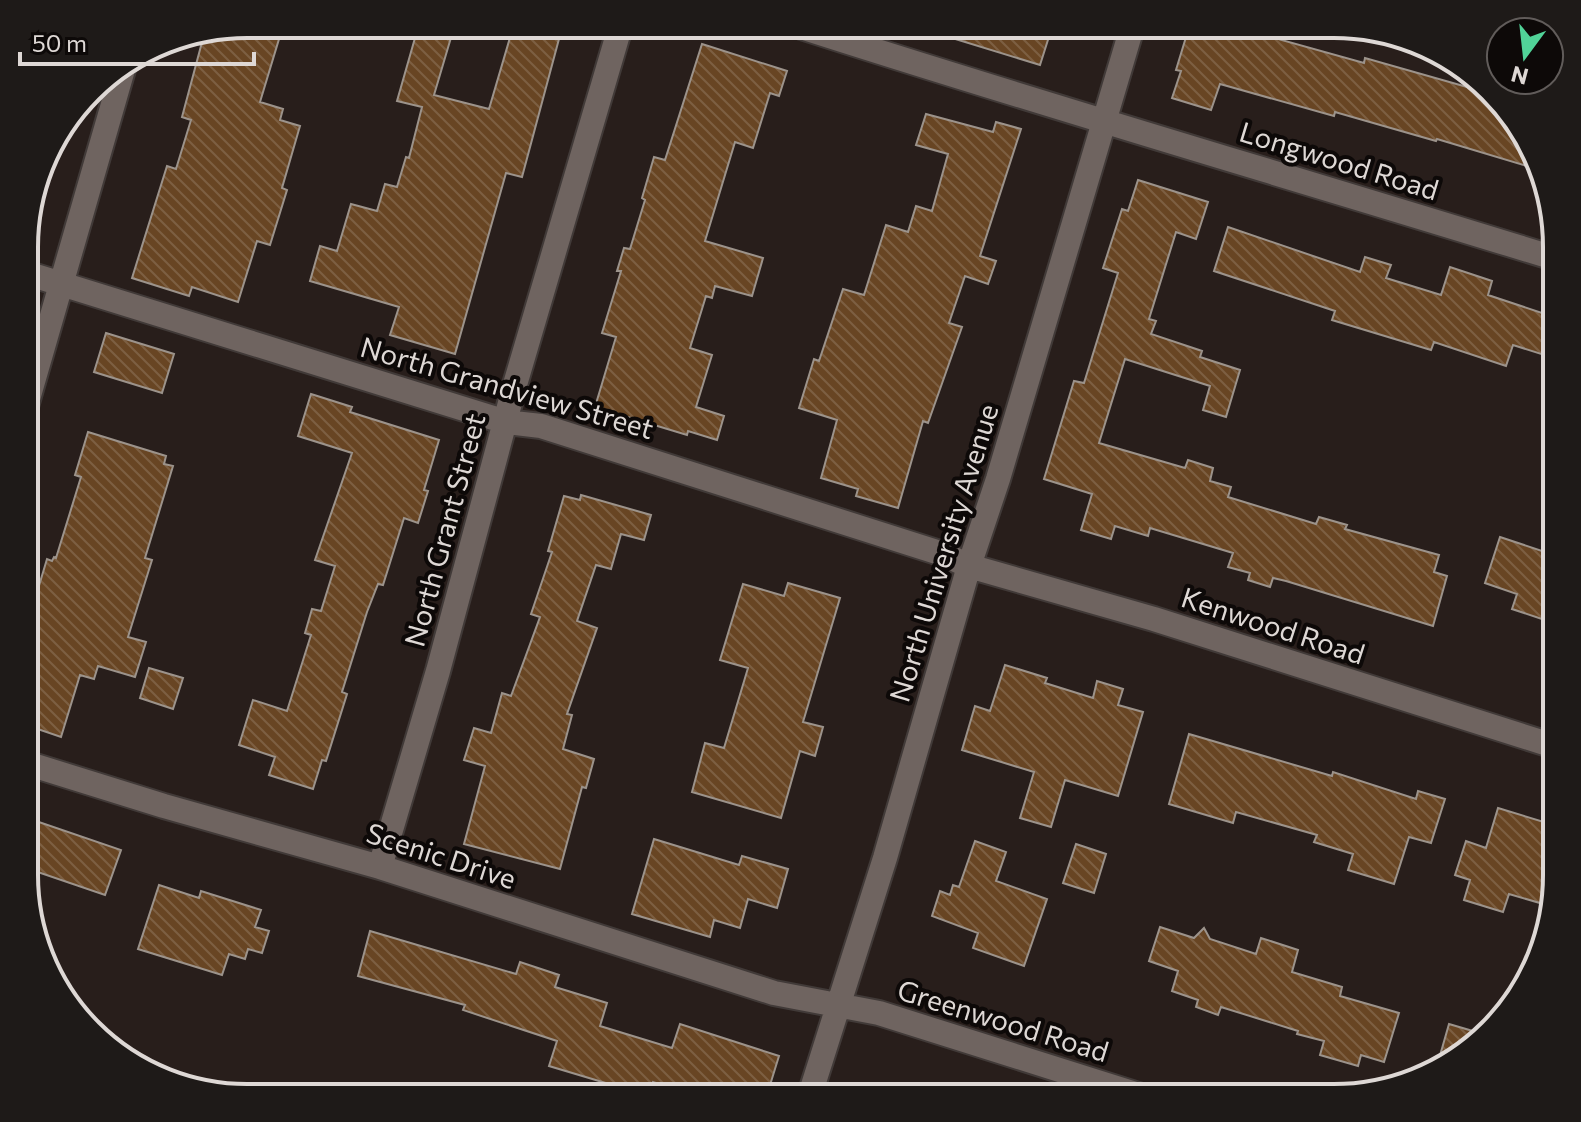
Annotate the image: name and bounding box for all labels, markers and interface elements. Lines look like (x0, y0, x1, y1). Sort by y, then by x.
scale bar (20, 16, 254, 66)
north arrow (1485, 16, 1565, 96)
text: 50 m (32, 28, 87, 57)
text: N (1508, 61, 1531, 91)
street label: Longwood Road (1236, 114, 1443, 206)
street label: North Grandview Street (357, 329, 658, 445)
street label: North University Avenue (882, 400, 1005, 706)
street label: North Grant Street (397, 409, 492, 650)
street label: Kenwood Road (1177, 579, 1369, 671)
street label: Scenic Drive (362, 815, 520, 895)
street label: Greenwood Road (894, 972, 1113, 1068)

